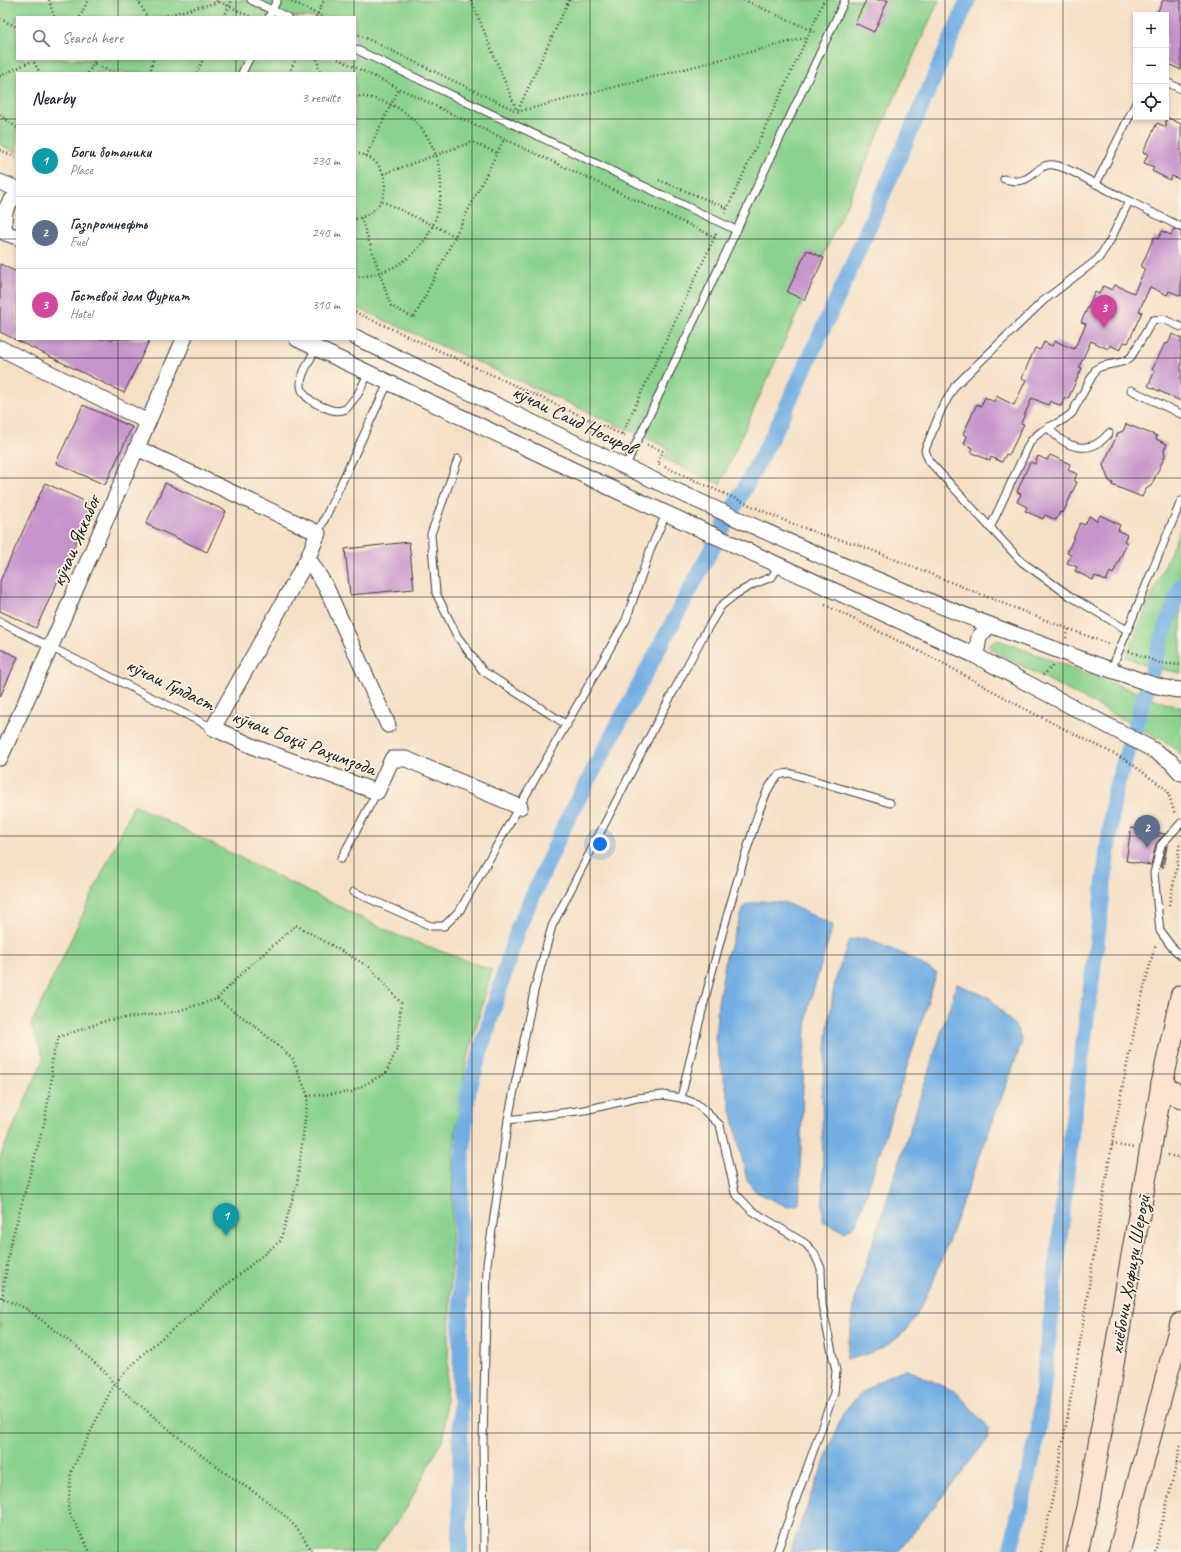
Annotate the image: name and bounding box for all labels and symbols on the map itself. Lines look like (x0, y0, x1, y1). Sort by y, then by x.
pin: 3 (1091, 295, 1117, 328)
street label: кӯчаи Саид Носиров (508, 379, 644, 462)
street label: кӯчаи Яккабоғ (45, 489, 107, 590)
street label: кӯчаи Гулдаст (122, 652, 221, 718)
street label: кӯчаи Боқӣ Раҳимзода (228, 704, 381, 782)
pin: 2 (1134, 815, 1160, 848)
your location (590, 834, 610, 854)
street label: хиёбони Ҳофизи Шерозӣ (1103, 1191, 1157, 1356)
pin: 1 (213, 1203, 239, 1236)

